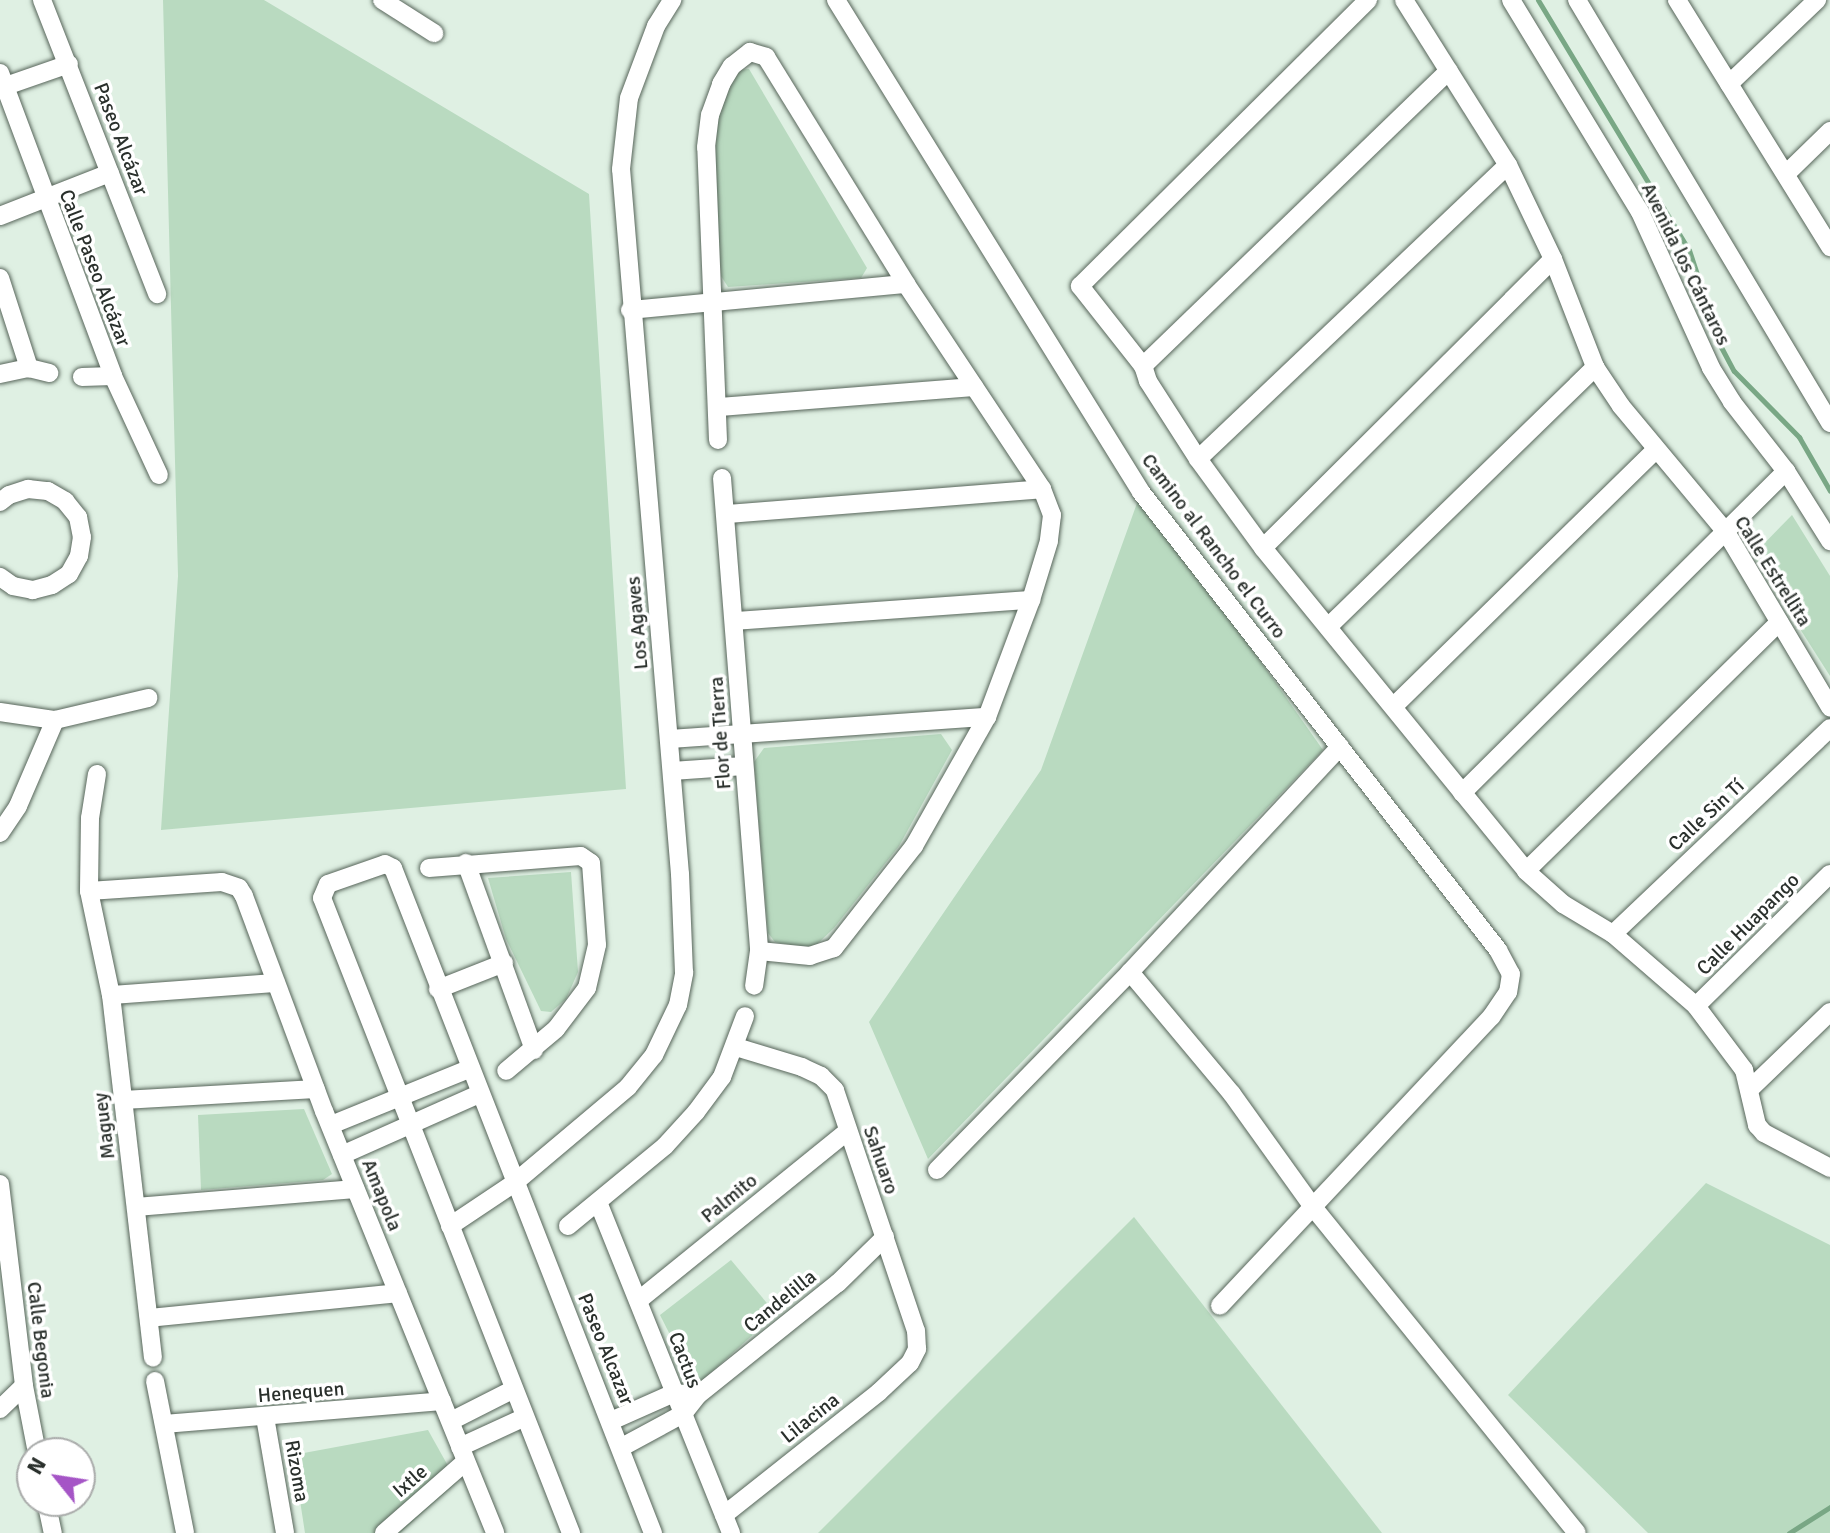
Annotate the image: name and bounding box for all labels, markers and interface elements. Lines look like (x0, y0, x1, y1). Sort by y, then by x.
street label: Paseo Alcázar (89, 79, 153, 199)
street label: Avenida los Cántaros (1636, 179, 1736, 349)
street label: Calle Paseo Alcázar (54, 186, 136, 350)
street label: Camino al Rancho el Curro (1137, 449, 1291, 643)
street label: Calle Estrellita (1729, 511, 1817, 631)
street label: Los Agaves (621, 575, 653, 671)
street label: Flor de Tierra (704, 676, 736, 790)
street label: Calle Sin Tí (1663, 774, 1749, 856)
street label: Calle Huapango (1692, 868, 1804, 980)
street label: Maguey (88, 1091, 120, 1161)
street label: Sahuaro (858, 1123, 904, 1197)
street label: Amapola (357, 1156, 407, 1234)
street label: Palmito (696, 1168, 762, 1228)
street label: Candelilla (739, 1264, 821, 1338)
street label: Calle Begonia (22, 1280, 60, 1400)
street label: Paseo Alcazar (573, 1290, 639, 1408)
street label: Cactus (663, 1329, 707, 1391)
street label: Henequen (257, 1376, 345, 1408)
street label: Lilacina (776, 1388, 844, 1448)
north arrow (16, 1437, 96, 1517)
street label: Rizoma (280, 1438, 314, 1504)
text: N (21, 1452, 52, 1479)
street label: Ixtle (388, 1460, 432, 1502)

